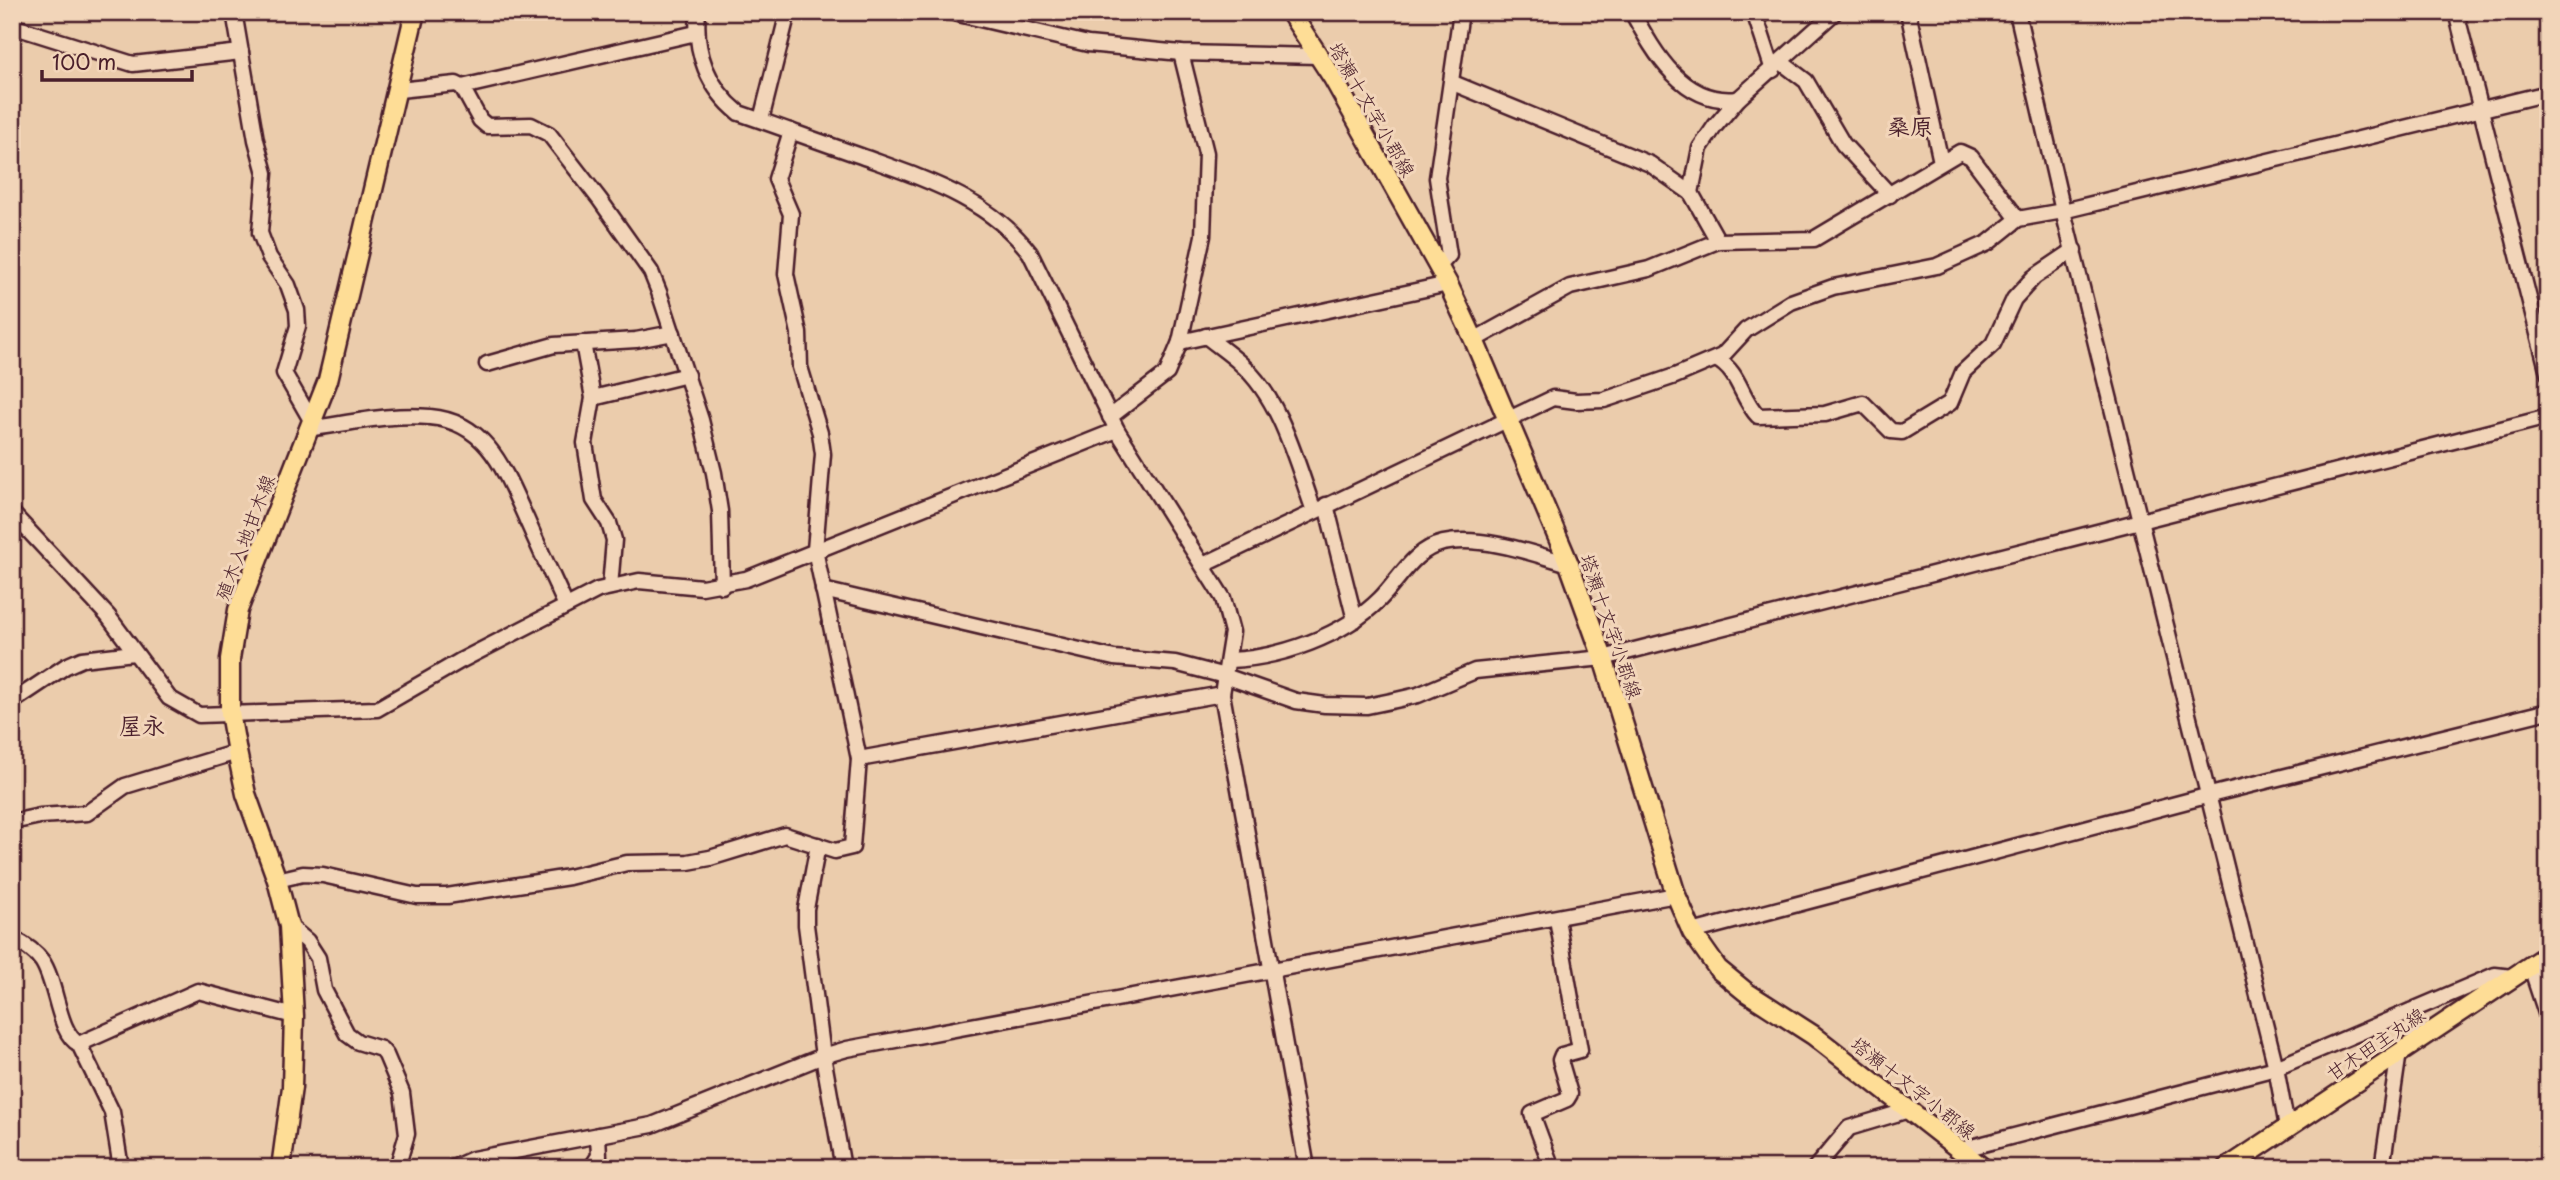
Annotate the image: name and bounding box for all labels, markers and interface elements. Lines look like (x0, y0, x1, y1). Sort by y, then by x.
street label: 塔瀬十文字小郡線 (1323, 36, 1423, 182)
scale bar (42, 38, 192, 82)
text: 100 m (52, 45, 116, 77)
district label: 桑原 (1887, 108, 1933, 143)
street label: 殖木入地甘木線 (207, 470, 281, 604)
street label: 塔瀬十文字小郡線 (1574, 550, 1650, 702)
district label: 屋永 (119, 707, 165, 742)
street label: 甘木田主丸線 (2320, 1000, 2430, 1086)
street label: 塔瀬十文字小郡線 (1845, 1029, 1983, 1145)

